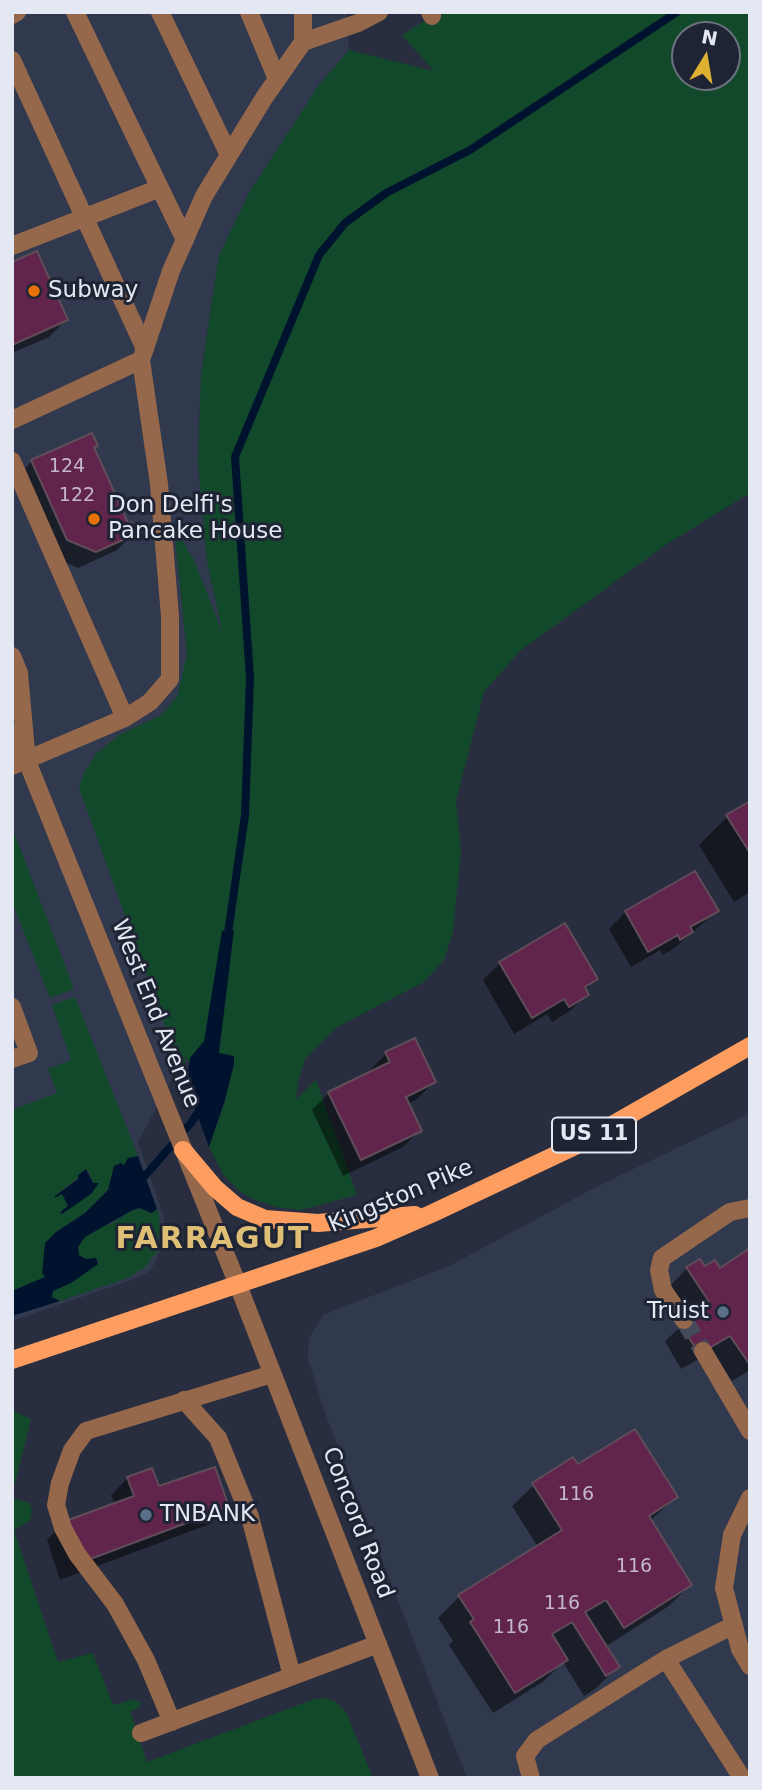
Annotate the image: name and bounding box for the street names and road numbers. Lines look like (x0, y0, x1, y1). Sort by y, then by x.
street label: West End Avenue (105, 916, 205, 1112)
road number: US 11 (552, 1118, 636, 1152)
street label: Kingston Pike (325, 1154, 477, 1240)
street label: Concord Road (315, 1443, 399, 1603)

